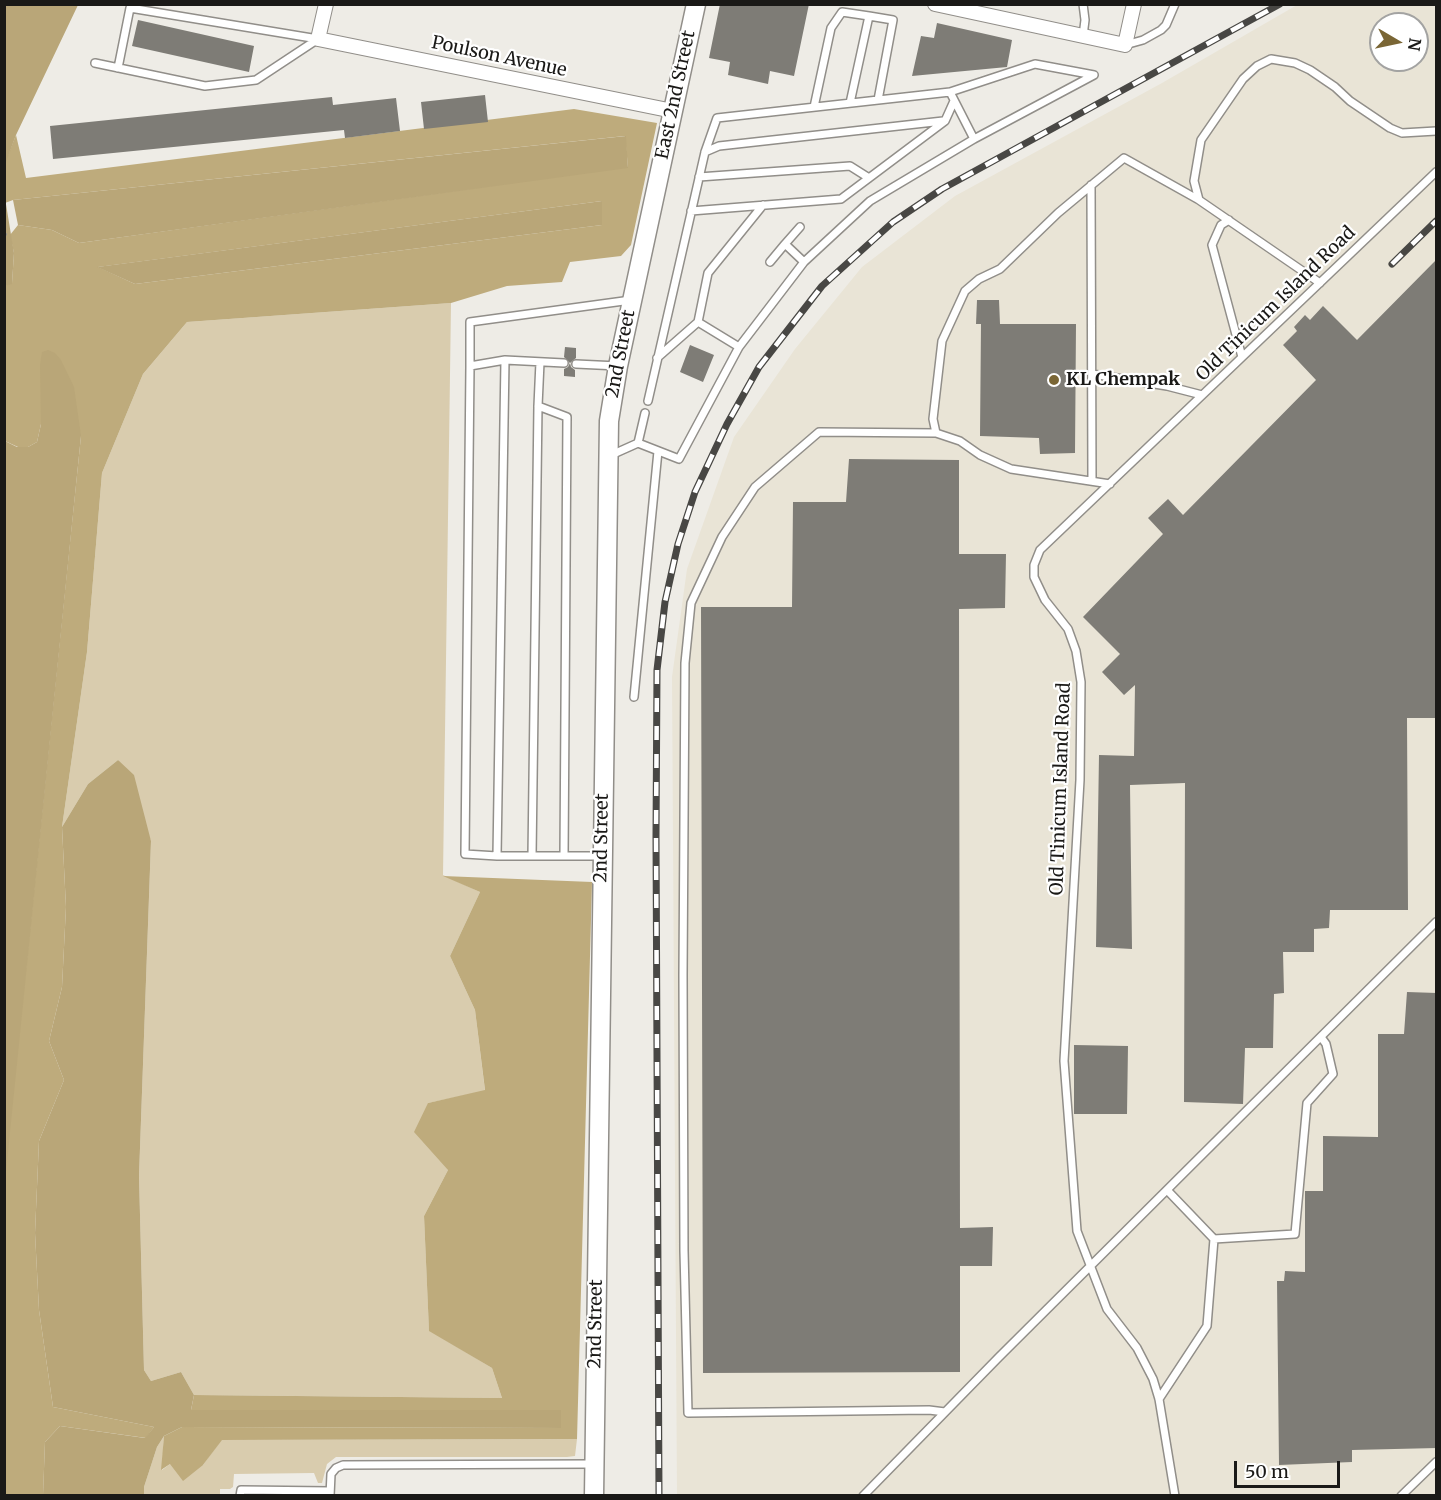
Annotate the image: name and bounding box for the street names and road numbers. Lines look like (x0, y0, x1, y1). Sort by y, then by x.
street label: East 2nd Street (652, 29, 700, 161)
street label: Poulson Avenue (430, 32, 568, 82)
street label: Old Tinicum Island Road (1192, 222, 1360, 386)
street label: 2nd Street (602, 308, 640, 400)
street label: Old Tinicum Island Road (1046, 682, 1076, 896)
street label: 2nd Street (590, 793, 614, 883)
street label: 2nd Street (584, 1279, 608, 1369)

